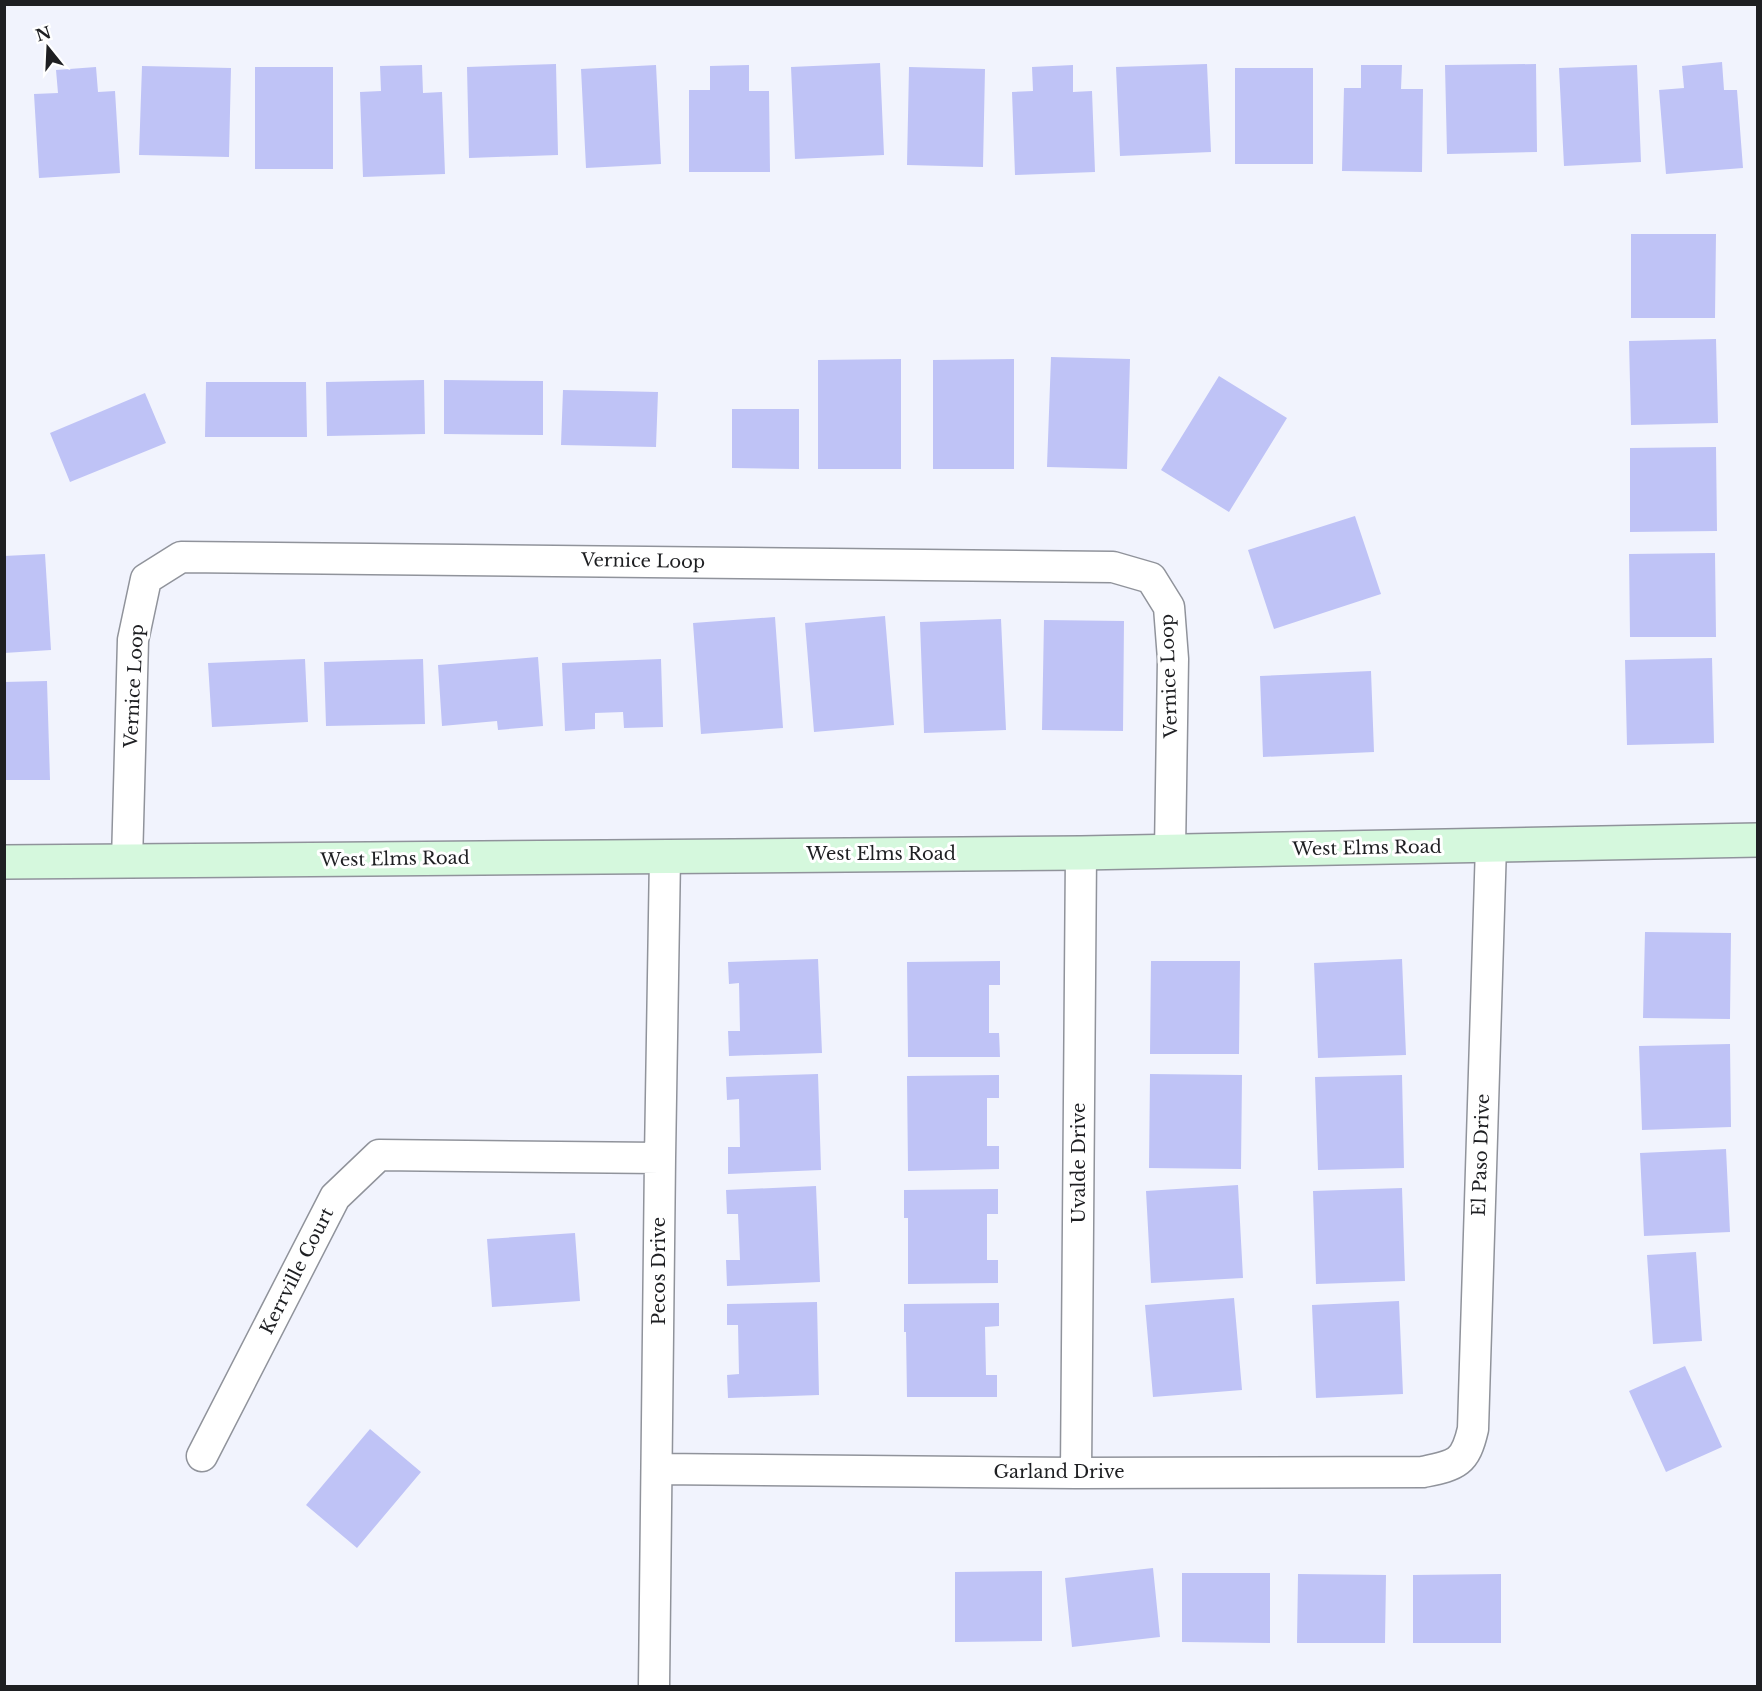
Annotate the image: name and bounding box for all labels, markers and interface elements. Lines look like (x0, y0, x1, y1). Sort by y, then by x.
north arrow (18, 18, 78, 78)
text: N (33, 22, 54, 46)
street label: Vernice Loop (580, 549, 705, 573)
street label: Vernice Loop (1156, 614, 1182, 739)
street label: Vernice Loop (120, 623, 148, 750)
street label: West Elms Road (1291, 836, 1442, 860)
street label: West Elms Road (805, 843, 956, 865)
street label: West Elms Road (319, 847, 470, 871)
street label: El Paso Drive (1468, 1093, 1494, 1217)
street label: Uvalde Drive (1068, 1103, 1090, 1223)
street label: Kerrville Court (256, 1204, 338, 1338)
street label: Pecos Drive (648, 1217, 670, 1325)
street label: Garland Drive (993, 1461, 1125, 1483)

